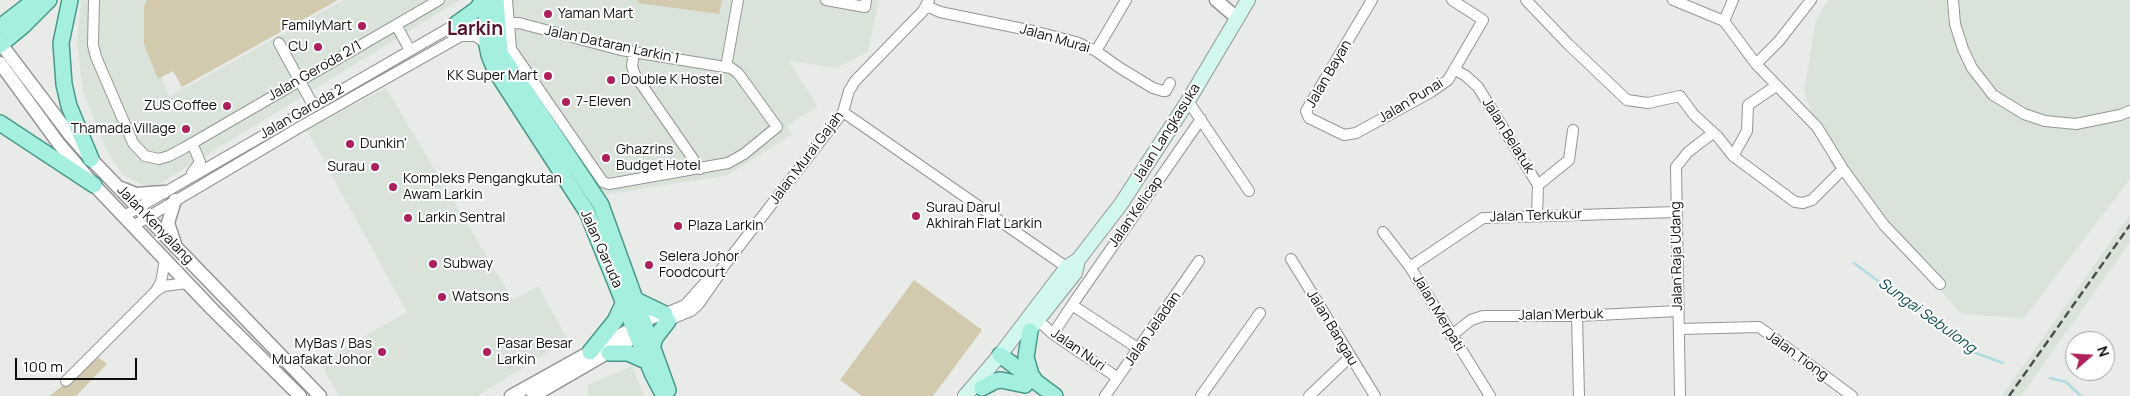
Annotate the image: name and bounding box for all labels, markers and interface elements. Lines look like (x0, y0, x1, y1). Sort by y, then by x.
place label: Yaman Mart (558, 6, 633, 22)
marker: Yaman Mart (542, 8, 554, 20)
place label: FamilyMart (281, 18, 352, 34)
district label: Larkin (447, 19, 503, 41)
marker: FamilyMart (356, 20, 368, 32)
street label: Jalan Murai (1018, 21, 1092, 57)
street label: Jalan Dataran Larkin 1 (543, 22, 681, 68)
street label: Jalan Geroda 2/1 (265, 37, 365, 105)
street label: Jalan Bayan (1303, 37, 1355, 111)
place label: CU (288, 39, 308, 55)
marker: CU (312, 41, 324, 53)
place label: KK Super Mart (447, 68, 538, 84)
marker: KK Super Mart (542, 70, 554, 82)
place label: Double K Hostel (621, 72, 723, 88)
marker: Double K Hostel (605, 74, 617, 86)
street label: Jalan Punai (1376, 75, 1446, 127)
street label: Jalan Garoda 2 (257, 81, 347, 143)
street label: Jalan Langkasuka (1130, 81, 1204, 185)
place label: 7-Eleven (576, 94, 631, 110)
street label: Jalan Belatuk (1478, 95, 1538, 177)
marker: 7-Eleven (560, 96, 572, 108)
place label: ZUS Coffee (144, 98, 217, 114)
marker: ZUS Coffee (221, 100, 233, 112)
street label: Jalan Murai Gajah (766, 108, 848, 208)
place label: Thamada Village (71, 121, 176, 137)
marker: Thamada Village (180, 123, 192, 135)
place label: Dunkin' (360, 136, 407, 152)
marker: Dunkin' (344, 138, 356, 150)
place label: Ghazrins Budget Hotel (616, 142, 701, 174)
marker: Ghazrins Budget Hotel (600, 152, 612, 164)
place label: Surau (327, 159, 365, 175)
marker: Surau (369, 161, 381, 173)
place label: Kompleks Pengangkutan Awam Larkin (403, 171, 562, 203)
street label: Jalan Kelicap (1105, 173, 1167, 251)
marker: Kompleks Pengangkutan Awam Larkin (387, 181, 399, 193)
street label: Jalan Kenyalang (113, 182, 197, 268)
place label: Surau Darul Akhirah Flat Larkin (926, 200, 1042, 232)
street label: Jalan Raja Udang (1668, 201, 1686, 311)
street label: Jalan Terkukur (1490, 206, 1582, 226)
street label: Jalan Garuda (576, 207, 626, 291)
place label: Larkin Sentral (418, 210, 506, 226)
marker: Surau Darul Akhirah Flat Larkin (910, 210, 922, 222)
marker: Larkin Sentral (402, 212, 414, 224)
place label: Plaza Larkin (688, 218, 764, 234)
marker: Plaza Larkin (672, 220, 684, 232)
place label: Selera Johor Foodcourt (659, 249, 739, 282)
place label: Subway (443, 256, 493, 272)
marker: Subway (427, 258, 439, 270)
marker: Selera Johor Foodcourt (643, 259, 655, 271)
street label: Jalan Merpati (1409, 272, 1467, 354)
water label: Sungai Sebulong (1874, 274, 1980, 358)
street label: Jalan Bangau (1303, 287, 1361, 369)
place label: Watsons (452, 289, 509, 305)
street label: Jalan Jeladan (1121, 289, 1185, 369)
marker: Watsons (436, 291, 448, 303)
street label: Jalan Merbuk (1518, 306, 1604, 324)
street label: Jalan Nuri (1048, 325, 1108, 375)
street label: Jalan Tiong (1763, 328, 1831, 384)
north arrow (2065, 331, 2115, 381)
place label: MyBas / Bas Muafakat Johor (272, 336, 372, 368)
place label: Pasar Besar Larkin (497, 336, 573, 368)
text: N (2093, 343, 2114, 359)
marker: MyBas / Bas Muafakat Johor (376, 346, 388, 358)
marker: Pasar Besar Larkin (481, 346, 493, 358)
scale bar (18, 348, 140, 380)
text: 100 m (23, 356, 63, 377)

